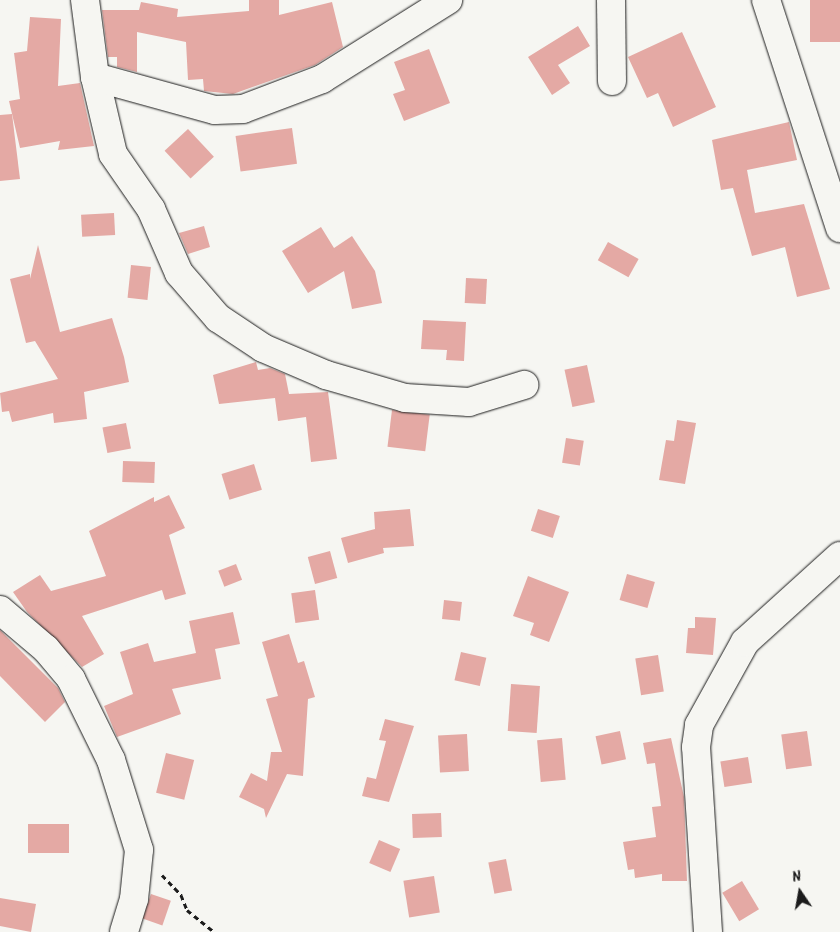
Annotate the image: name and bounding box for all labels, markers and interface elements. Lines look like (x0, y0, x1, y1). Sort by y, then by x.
text: N (790, 866, 803, 889)
north arrow (775, 867, 825, 917)

